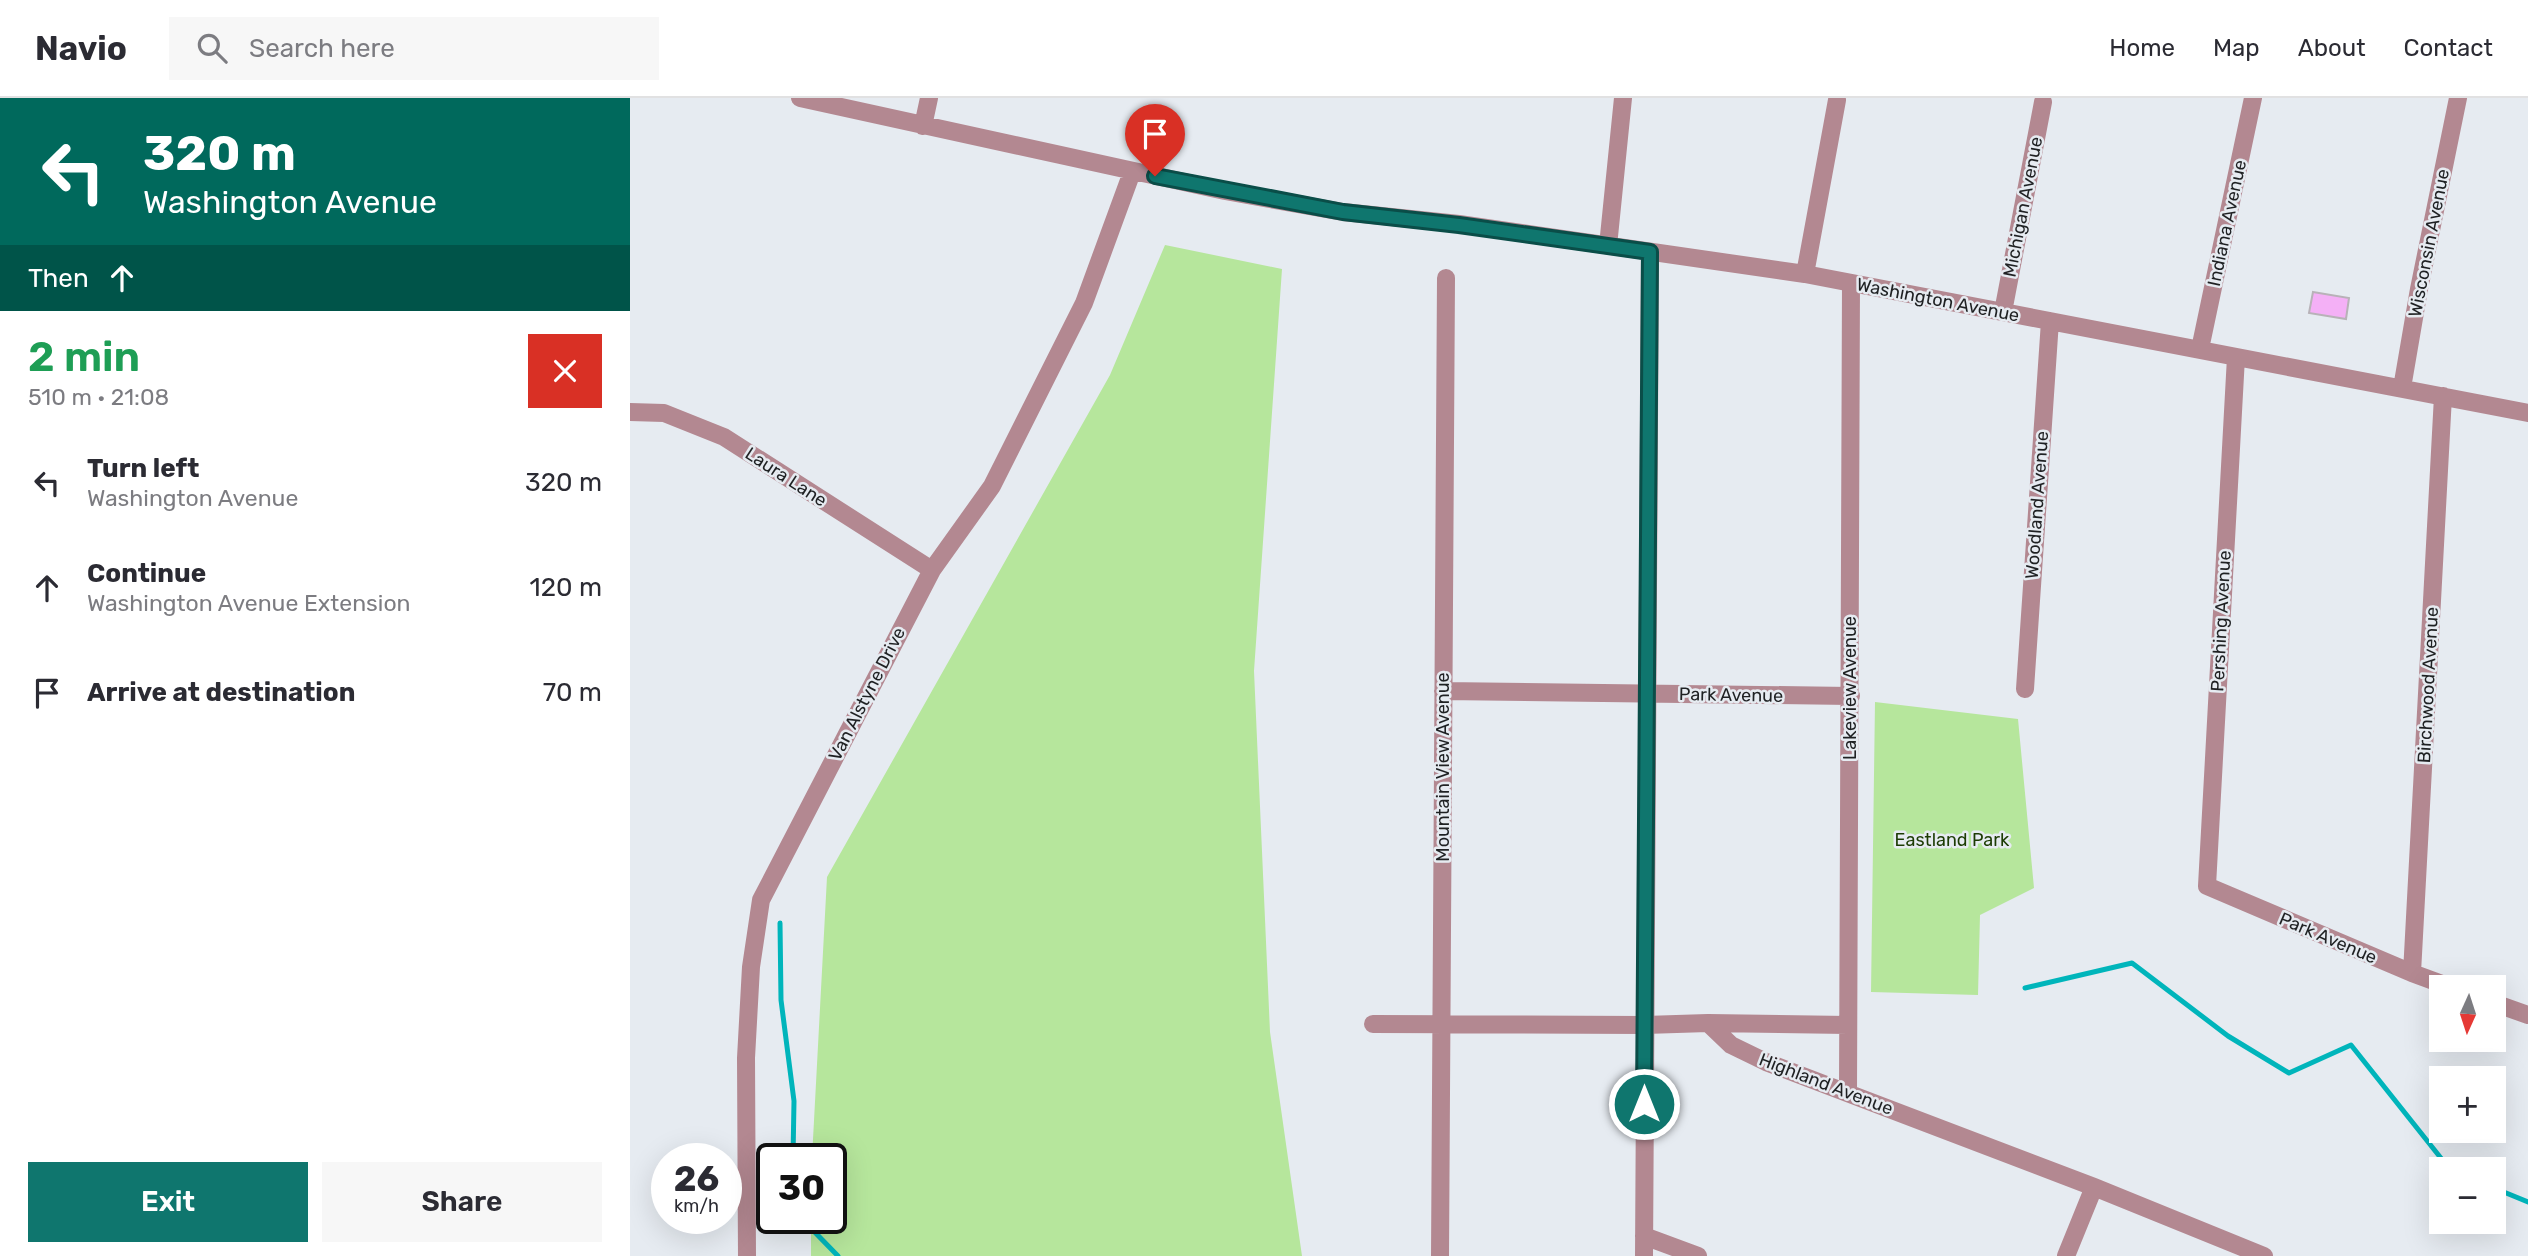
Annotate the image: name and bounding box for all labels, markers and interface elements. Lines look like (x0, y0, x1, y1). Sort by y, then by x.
search box (169, 17, 659, 80)
text: Navio (35, 29, 127, 68)
icon: search (193, 29, 231, 67)
text: Search here (249, 33, 395, 64)
text: Home (2109, 34, 2175, 62)
text: Map (2213, 34, 2260, 62)
text: About (2298, 34, 2366, 62)
text: Contact (2404, 34, 2493, 62)
pin (1125, 104, 1185, 176)
icon: arrive (1136, 115, 1174, 153)
text: 320 m (143, 124, 296, 182)
icon: left (28, 126, 119, 217)
street label: Michigan Avenue (1999, 135, 2047, 279)
street label: Indiana Avenue (2203, 158, 2251, 288)
street label: Wisconsin Avenue (2404, 167, 2454, 319)
text: Washington Avenue (143, 183, 437, 221)
icon: ahead (103, 259, 141, 297)
text: Then (28, 263, 89, 294)
street label: Washington Avenue (1855, 273, 2021, 327)
text: 2 min (28, 332, 140, 382)
button: close (528, 334, 602, 408)
text: 510 m · 21:08 (28, 383, 169, 411)
street label: Woodland Avenue (2021, 430, 2053, 580)
street label: Laura Lane (741, 442, 831, 512)
text: Turn left (87, 453, 199, 484)
icon: left (28, 464, 66, 502)
text: 320 m (525, 467, 602, 498)
text: Washington Avenue (87, 484, 298, 512)
street label: Pershing Avenue (2206, 550, 2236, 692)
text: Continue (87, 558, 206, 589)
icon: ahead (28, 569, 66, 607)
text: 120 m (530, 572, 602, 603)
text: Washington Avenue Extension (87, 589, 411, 617)
street label: Birchwood Avenue (2413, 606, 2443, 764)
street label: Lakeview Avenue (1839, 616, 1861, 760)
street label: Van Alstyne Drive (824, 624, 910, 764)
street label: Mountain View Avenue (1432, 672, 1454, 862)
icon: arrive (28, 674, 66, 712)
text: Arrive at destination (87, 677, 355, 708)
text: 70 m (543, 677, 602, 708)
street label: Park Avenue (1679, 683, 1783, 707)
park label: Eastland Park (1895, 829, 2010, 851)
street label: Park Avenue (2276, 908, 2380, 968)
north arrow (2429, 975, 2506, 1052)
map controls (2429, 975, 2506, 1234)
street label: Highland Avenue (1756, 1048, 1896, 1120)
button: + (2429, 1066, 2506, 1143)
position arrow (1607, 1067, 1681, 1141)
speed limit sign: 30 (756, 1143, 847, 1234)
button: − (2429, 1157, 2506, 1234)
text: 26 (674, 1158, 719, 1200)
button: Exit (28, 1162, 308, 1242)
button: Share (322, 1162, 602, 1242)
text: km/h (674, 1195, 719, 1217)

